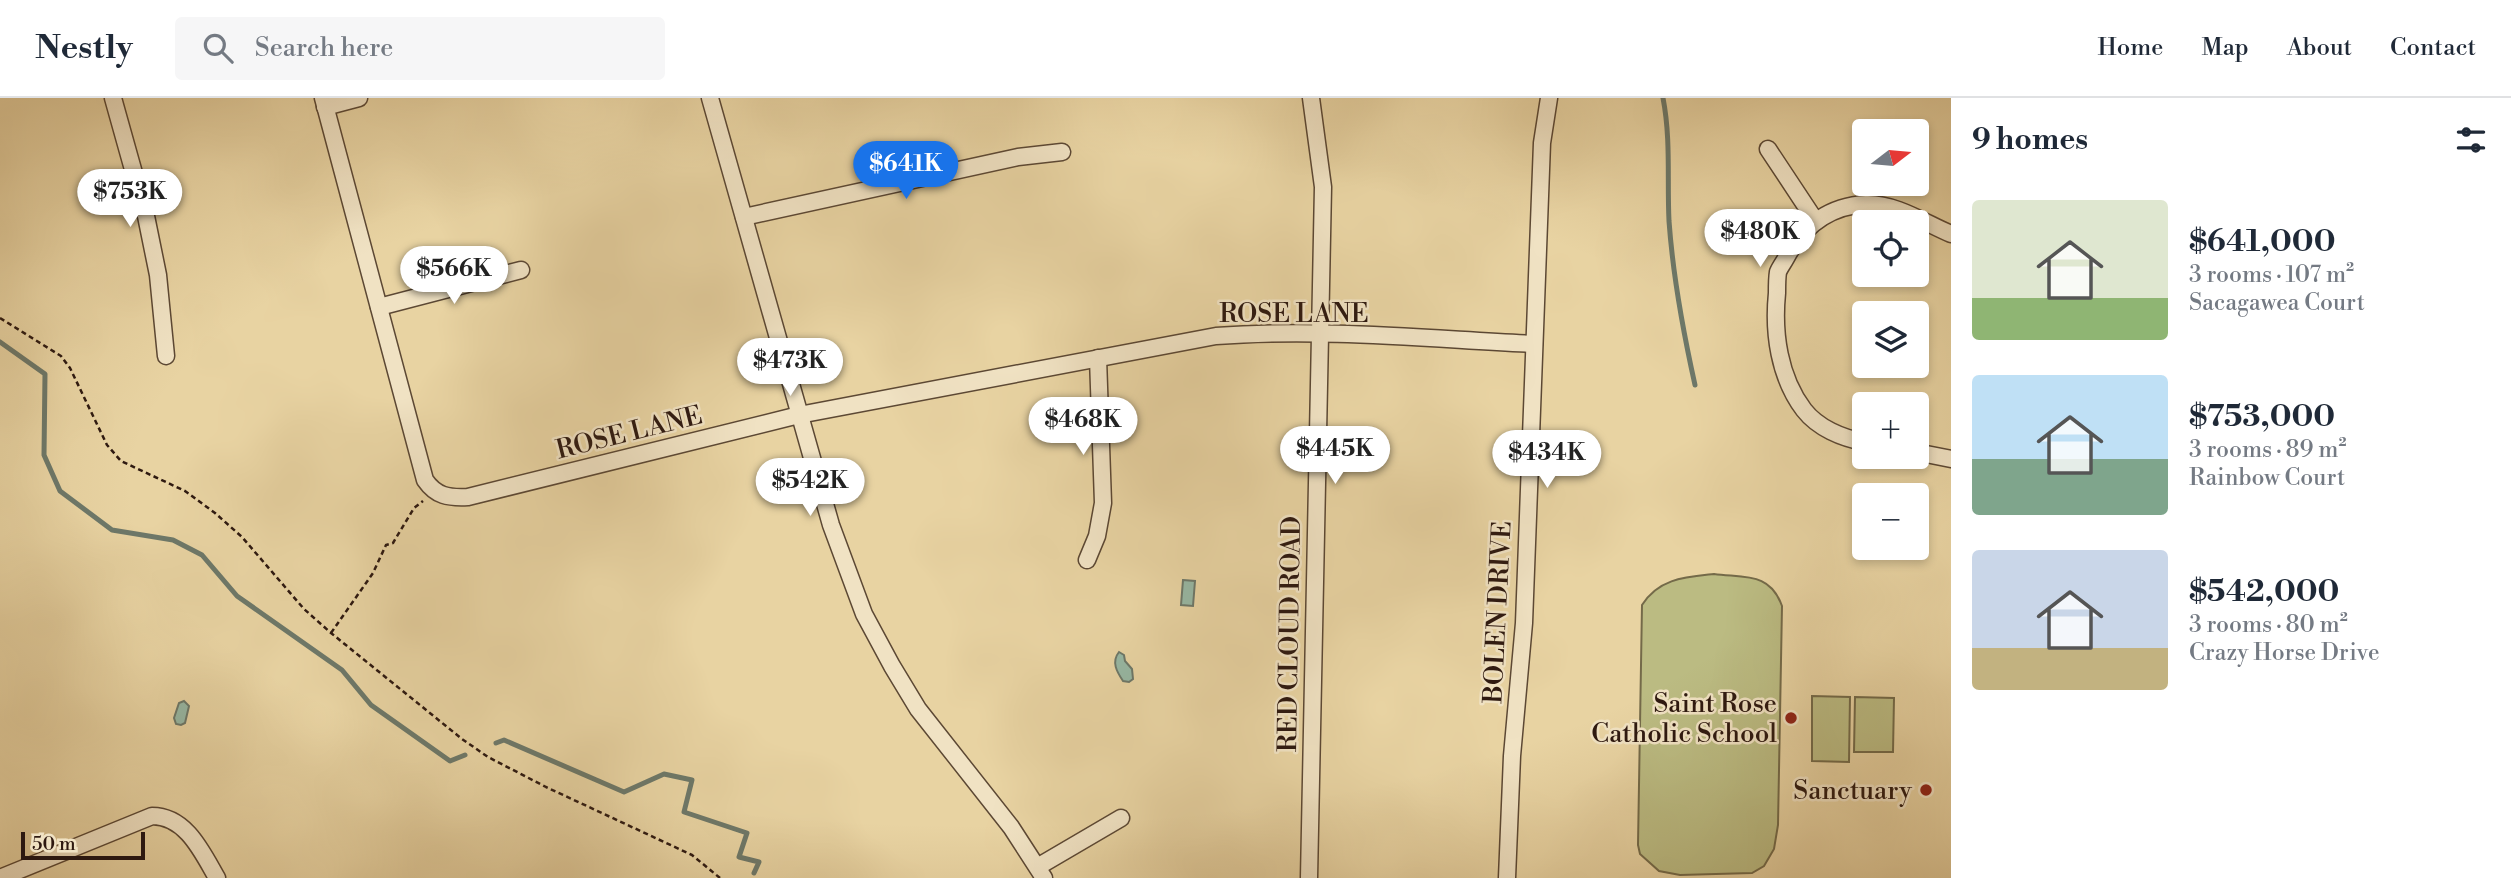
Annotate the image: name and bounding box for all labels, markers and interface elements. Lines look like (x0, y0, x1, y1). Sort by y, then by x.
search box (175, 17, 665, 80)
text: Nestly (35, 28, 133, 69)
icon: search (199, 29, 237, 67)
text: Search here (255, 32, 393, 64)
text: Home (2098, 33, 2163, 63)
text: Map (2201, 33, 2249, 63)
text: About (2287, 33, 2352, 63)
text: Contact (2390, 33, 2476, 63)
north arrow (1852, 119, 1928, 196)
map controls (1852, 119, 1929, 560)
text: 9 homes (1972, 121, 2088, 159)
icon: filters (2452, 121, 2490, 159)
pin: $641K (857, 141, 955, 201)
text: $641K (869, 150, 943, 178)
pin: $753K (81, 170, 179, 229)
text: $753K (93, 178, 167, 206)
pin: $480K (1711, 209, 1809, 269)
button: locate (1852, 210, 1929, 287)
text: $480K (1720, 218, 1800, 246)
text: $641,000 (2189, 223, 2336, 261)
icon: home (2028, 228, 2112, 312)
pin: $566K (405, 246, 503, 306)
text: $566K (416, 255, 492, 283)
text: 3 rooms · 107 m² (2189, 261, 2354, 289)
text: Sacagawea Court (2189, 289, 2365, 317)
street label: ROSE LANE (1219, 298, 1369, 330)
button: layers (1852, 301, 1929, 378)
pin: $473K (741, 338, 839, 398)
text: $473K (753, 347, 827, 375)
button: + (1852, 392, 1929, 469)
pin: $468K (1034, 398, 1132, 457)
text: $753,000 (2189, 398, 2335, 436)
street label: ROSE LANE (553, 399, 706, 467)
icon: home (2028, 403, 2112, 487)
text: $468K (1045, 406, 1121, 434)
pin: $445K (1286, 426, 1384, 486)
pin: $434K (1498, 430, 1596, 490)
text: $445K (1296, 435, 1374, 463)
text: 3 rooms · 89 m² (2189, 436, 2346, 464)
text: $434K (1508, 439, 1586, 467)
pin: $542K (761, 458, 859, 518)
text: Rainbow Court (2189, 464, 2345, 492)
text: $542K (772, 467, 848, 495)
button: − (1852, 483, 1929, 560)
street label: RED CLOUD ROAD (1272, 516, 1308, 752)
street label: BOLEN DRIVE (1477, 520, 1519, 705)
text: $542,000 (2189, 573, 2339, 611)
icon: home (2028, 578, 2112, 662)
text: 3 rooms · 80 m² (2189, 611, 2348, 639)
text: Crazy Horse Drive (2189, 639, 2380, 667)
place label: Saint Rose Catholic School (1591, 688, 1777, 750)
marker: Saint Rose Catholic School (1783, 710, 1799, 726)
place label: Sanctuary (1793, 775, 1912, 807)
marker: Sanctuary (1918, 782, 1934, 798)
scale bar (21, 829, 145, 861)
text: 50 m (32, 832, 76, 856)

